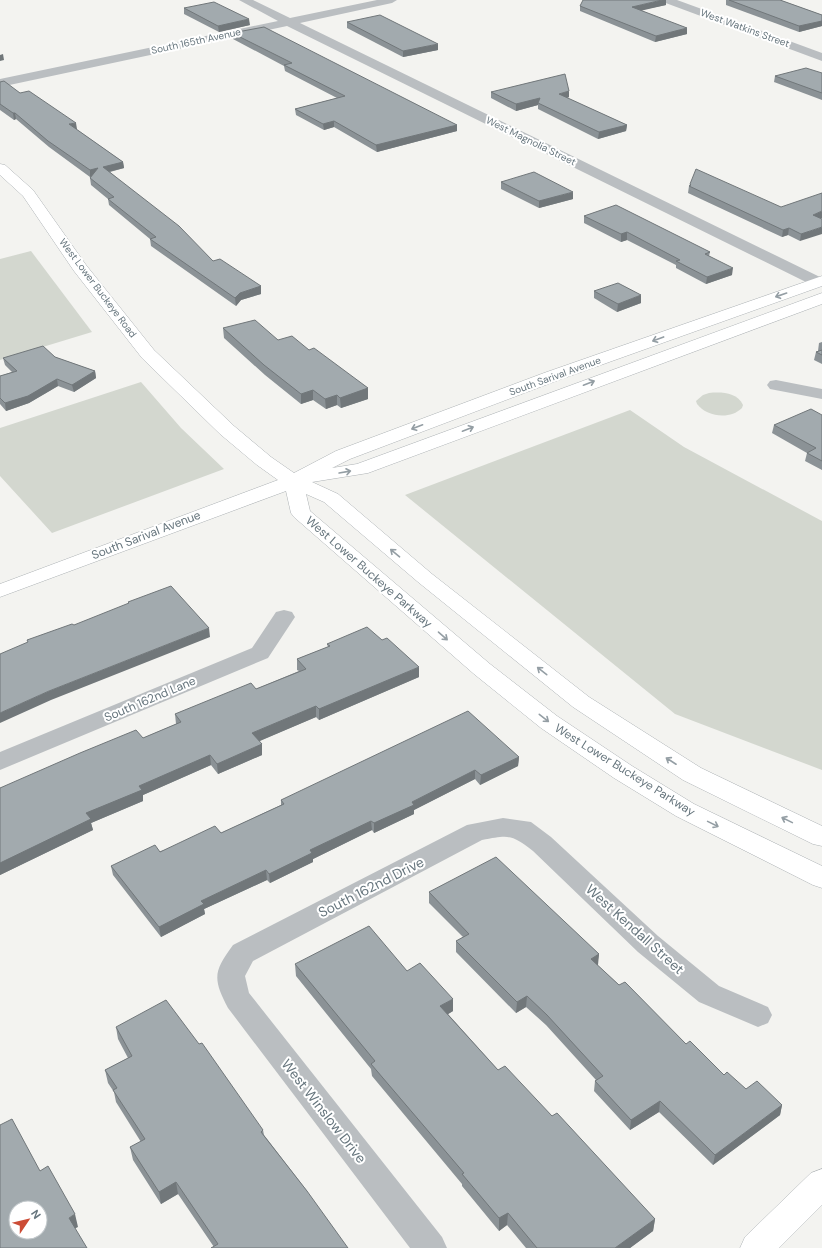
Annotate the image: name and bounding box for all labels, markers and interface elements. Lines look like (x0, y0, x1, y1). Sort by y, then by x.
street label: West Watkins Street (699, 6, 791, 50)
street label: South 165th Avenue (150, 25, 242, 57)
street label: West Magnolia Street (484, 114, 578, 168)
street label: West Lower Buckeye Road (56, 236, 140, 340)
one-way arrow (775, 292, 787, 300)
one-way arrow (653, 335, 665, 343)
street label: South Sarival Avenue (507, 353, 603, 399)
one-way arrow (583, 379, 595, 387)
one-way arrow (412, 424, 424, 432)
one-way arrow (461, 425, 474, 432)
one-way arrow (338, 468, 351, 476)
street label: South Sarival Avenue (89, 507, 203, 563)
street label: West Lower Buckeye Parkway (302, 513, 436, 632)
one-way arrow (389, 548, 400, 557)
one-way arrow (438, 631, 448, 640)
one-way arrow (536, 667, 547, 676)
street label: South 162nd Lane (102, 672, 198, 725)
one-way arrow (538, 714, 549, 722)
street label: West Lower Buckeye Parkway (552, 720, 699, 820)
one-way arrow (666, 757, 677, 765)
one-way arrow (781, 816, 793, 823)
one-way arrow (707, 821, 719, 828)
street label: South 162nd Drive (315, 853, 427, 921)
street label: West Kendall Street (582, 880, 688, 978)
street label: West Winslow Drive (278, 1055, 370, 1167)
north arrow (8, 1200, 48, 1240)
text: N (28, 1207, 44, 1222)

